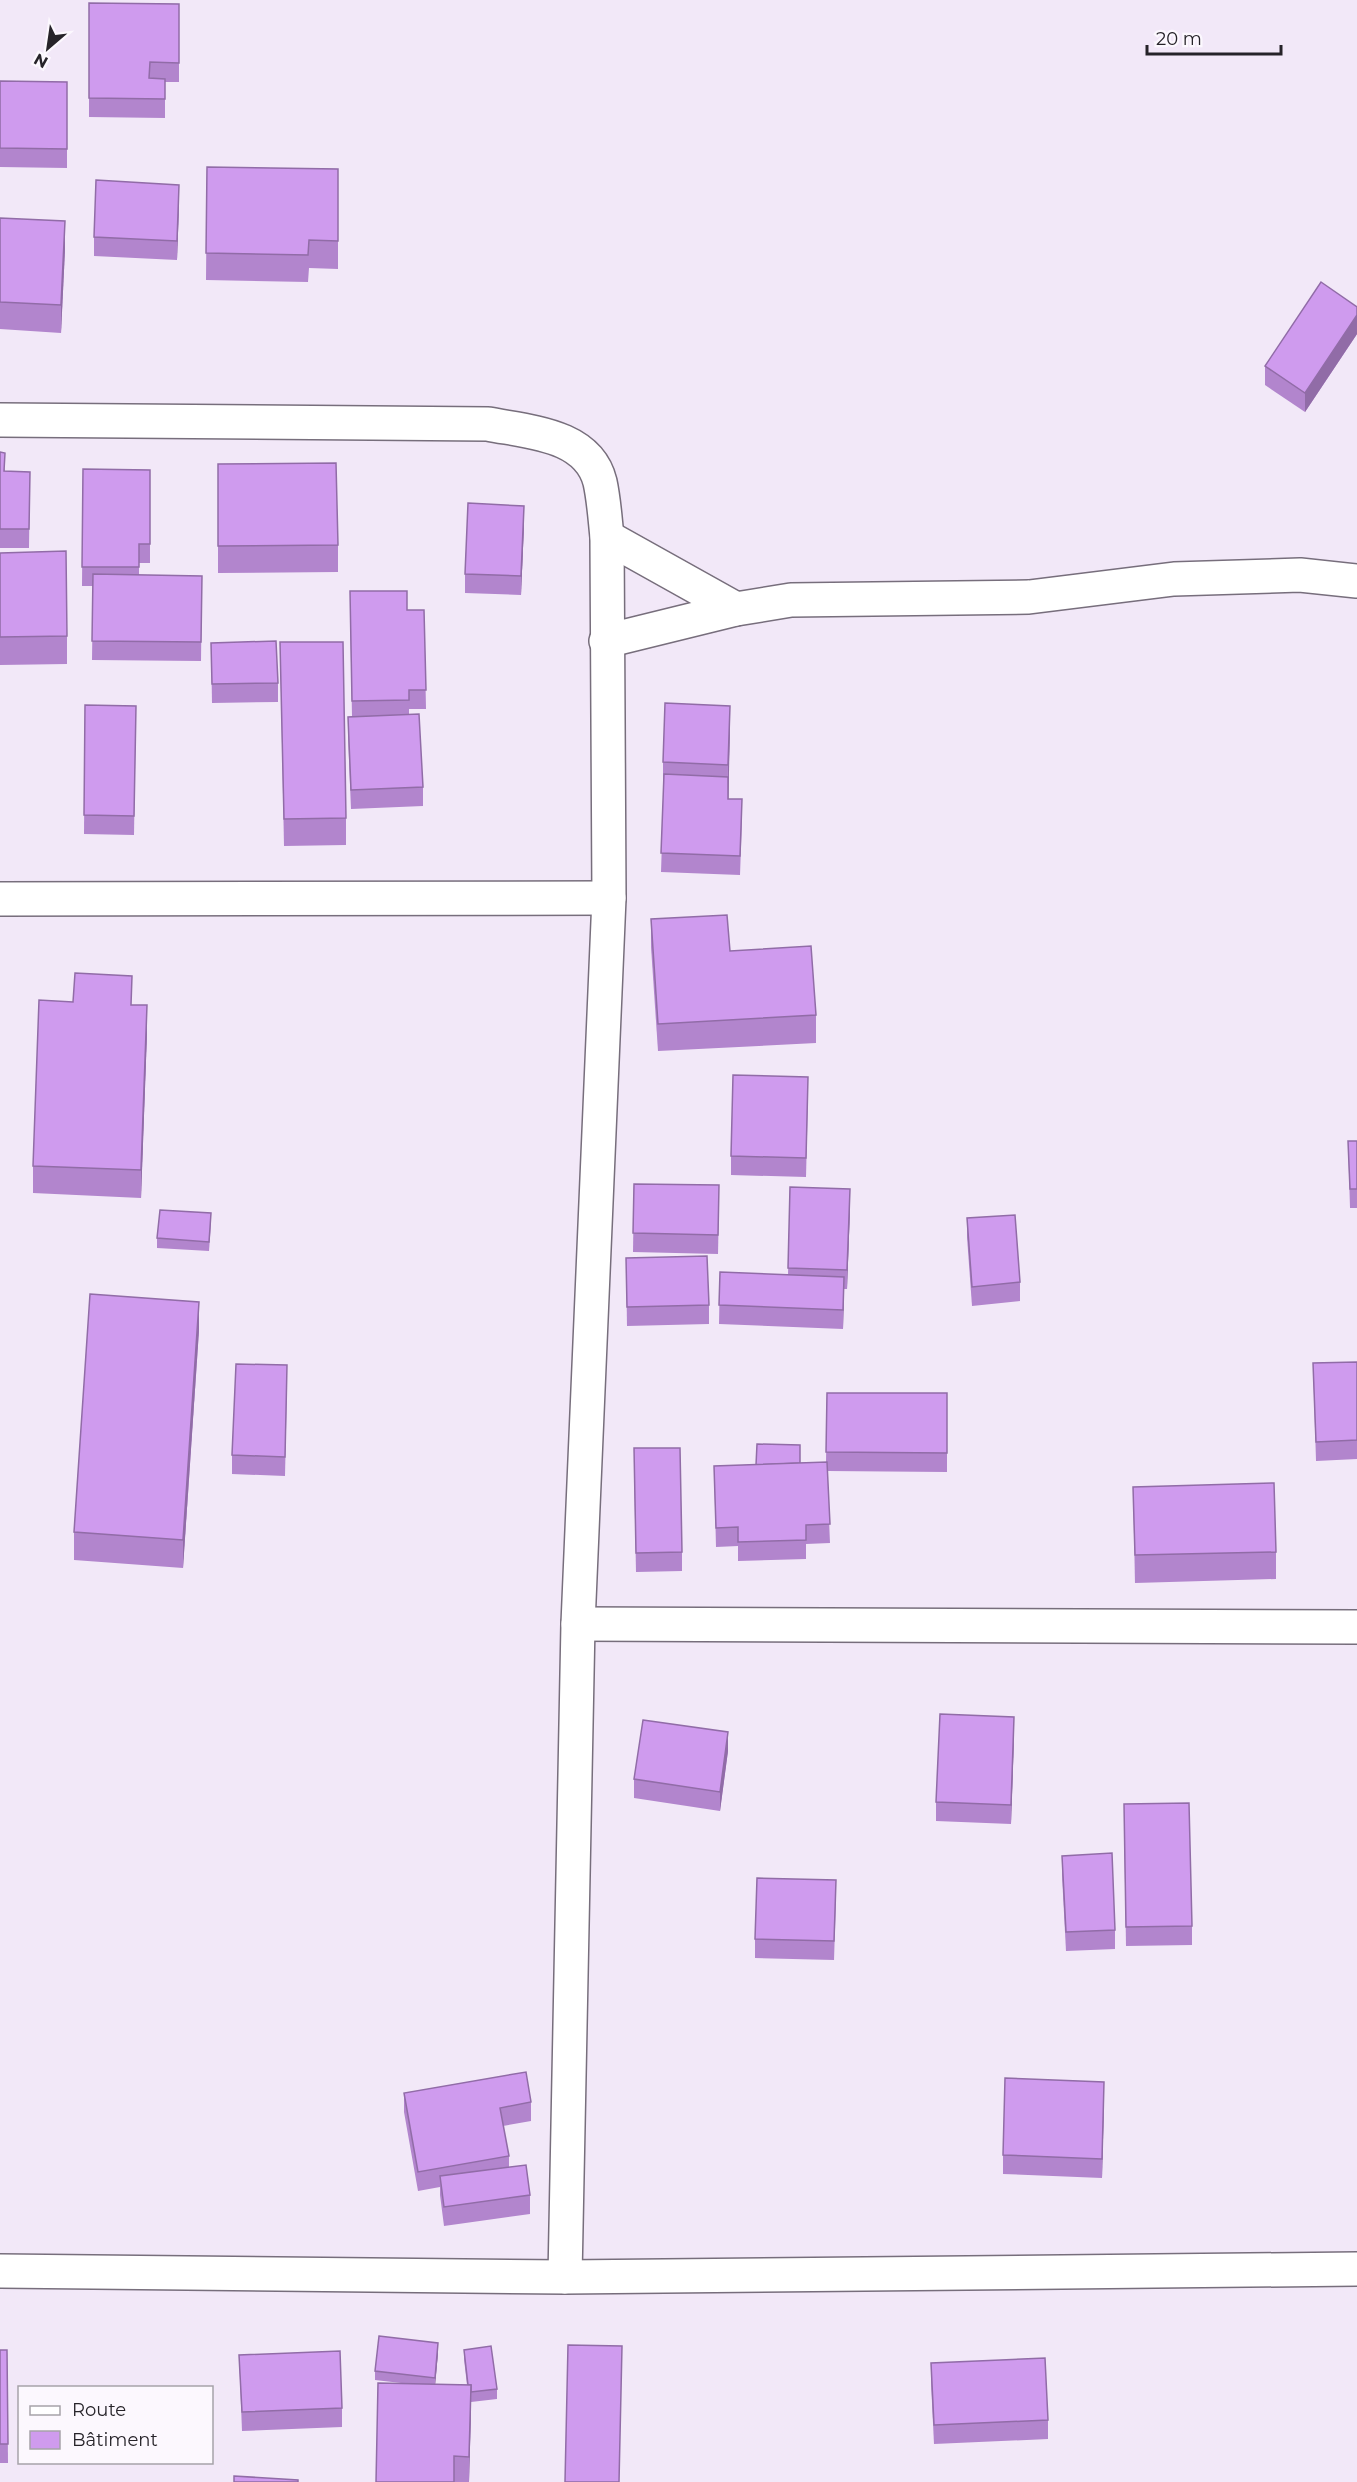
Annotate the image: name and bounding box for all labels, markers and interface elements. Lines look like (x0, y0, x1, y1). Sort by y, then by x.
north arrow (18, 18, 78, 78)
scale bar (1147, 18, 1280, 56)
text: 20 m (1156, 28, 1202, 50)
text: N (31, 49, 51, 72)
legend (18, 2386, 213, 2464)
text: Route (72, 2399, 126, 2421)
text: Bâtiment (72, 2429, 158, 2451)

